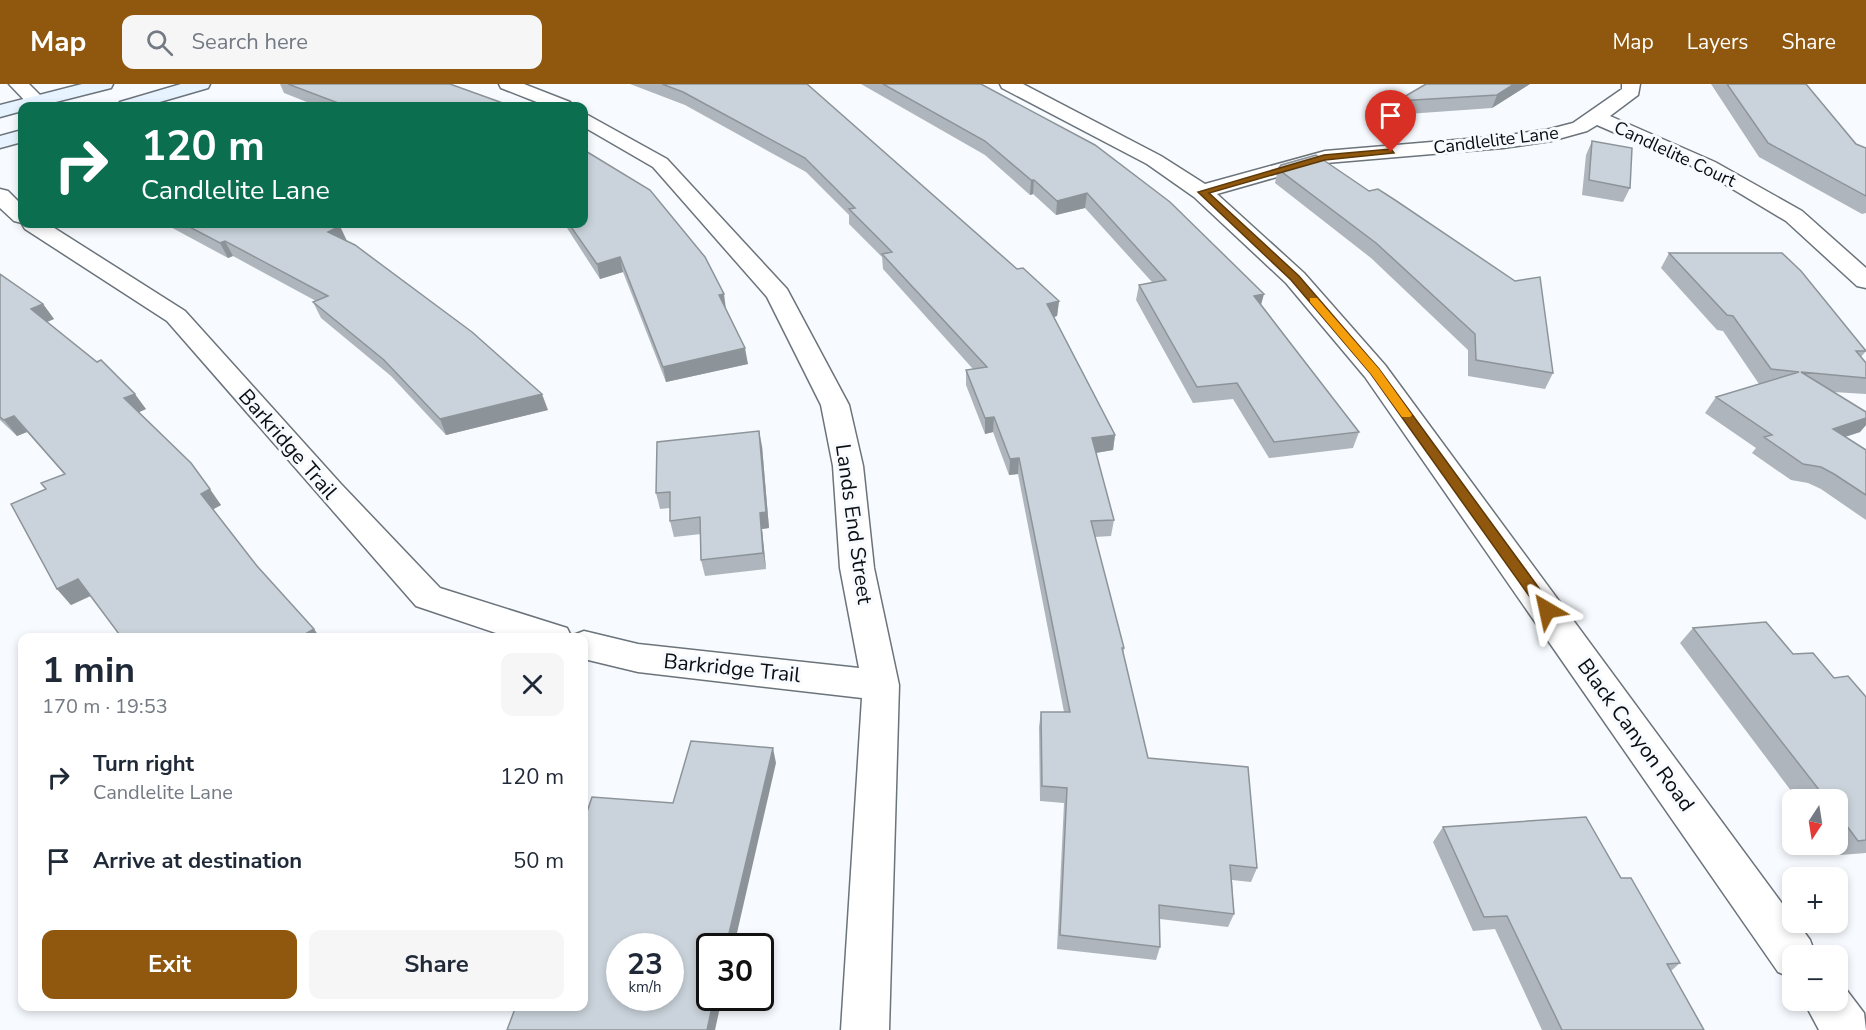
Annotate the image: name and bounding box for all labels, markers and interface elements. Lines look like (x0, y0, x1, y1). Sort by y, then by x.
search box (122, 15, 542, 69)
text: Map (30, 23, 86, 61)
icon: search (143, 26, 176, 59)
text: Search here (191, 27, 308, 57)
text: Map (1612, 28, 1654, 56)
text: Layers (1687, 28, 1748, 56)
text: Share (1781, 28, 1836, 56)
pin (1365, 90, 1416, 152)
icon: arrive (1374, 99, 1407, 132)
street label: Candlelite Court (1610, 115, 1740, 193)
text: 120 m (141, 118, 265, 175)
street label: Candlelite Lane (1432, 120, 1560, 160)
icon: right (42, 126, 120, 204)
text: Candlelite Lane (141, 172, 330, 209)
street label: Barkridge Trail (232, 383, 344, 506)
street label: Lands End Street (829, 442, 879, 606)
position arrow (1515, 578, 1579, 642)
text: 1 min (42, 646, 135, 695)
street label: Barkridge Trail (662, 647, 803, 689)
button: close (501, 653, 564, 716)
street label: Black Canyon Road (1571, 653, 1701, 817)
text: 170 m · 19:53 (42, 693, 168, 720)
text: Turn right (93, 749, 194, 779)
icon: right (42, 761, 75, 794)
text: 120 m (500, 762, 564, 792)
text: Candlelite Lane (93, 779, 233, 806)
north arrow (1782, 789, 1848, 855)
map controls (1782, 789, 1848, 1011)
icon: arrive (42, 845, 75, 878)
text: Arrive at destination (93, 846, 302, 876)
text: 50 m (513, 846, 564, 876)
button: + (1782, 867, 1848, 933)
button: Exit (42, 930, 297, 999)
button: Share (309, 930, 564, 999)
speed limit sign: 30 (696, 933, 774, 1011)
text: 23 (627, 944, 663, 985)
button: − (1782, 945, 1848, 1011)
text: km/h (628, 977, 662, 997)

